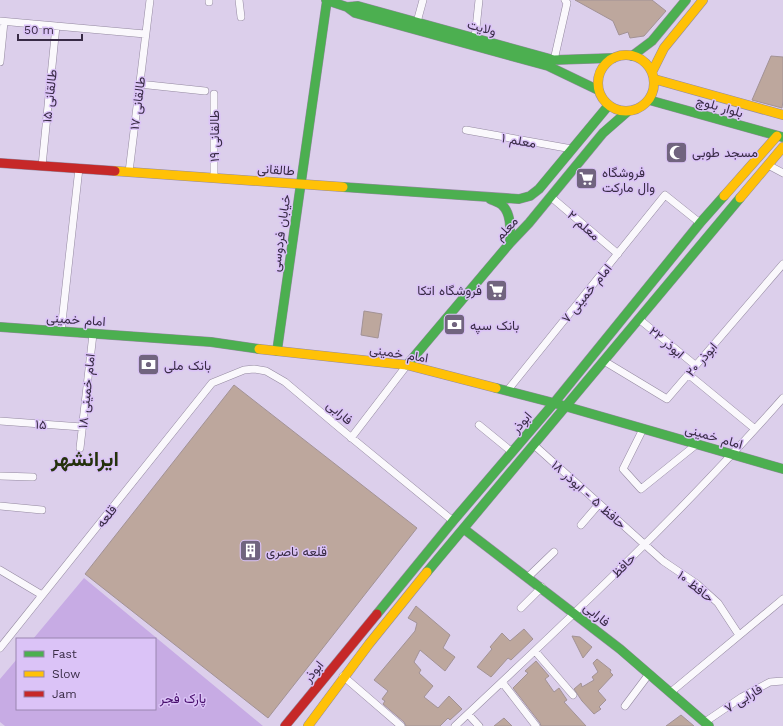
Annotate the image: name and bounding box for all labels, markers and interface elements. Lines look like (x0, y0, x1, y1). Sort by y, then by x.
scale bar (18, 16, 82, 42)
street label: ولایت (466, 16, 498, 40)
text: 50 m (24, 23, 54, 37)
street label: طالقانی ۱۵ (39, 69, 61, 124)
street label: طالقانی ۱۷ (127, 76, 149, 131)
street label: بلوار بلوچ (694, 93, 745, 122)
street label: طالقانی ۱۹ (207, 110, 223, 162)
street label: معلم ۱ (500, 130, 537, 152)
mosque icon: مسجد طوبی (663, 139, 689, 165)
place label: مسجد طوبی (692, 145, 758, 161)
street label: طالقانی (257, 161, 295, 179)
place label: فروشگاه وال مارکت (602, 165, 655, 196)
supermarket icon: فروشگاه وال مارکت (574, 166, 600, 192)
street label: خیابان فردوسی (268, 193, 294, 273)
street label: معلم ۲ (564, 207, 603, 244)
street label: معلم (492, 213, 522, 244)
street label: امام خمینی ۷ (558, 261, 615, 326)
supermarket icon: فروشگاه اتکا (484, 277, 510, 303)
place label: فروشگاه اتکا (417, 283, 482, 299)
street label: امام خمینی (46, 310, 106, 330)
bank icon: بانک سپه (441, 312, 467, 338)
place label: بانک سپه (470, 318, 519, 335)
street label: ابوذر ۲۲ (645, 323, 687, 362)
street label: ابوذر ۲۰ (683, 339, 721, 380)
street label: امام خمینی (368, 341, 429, 367)
bank icon: بانک ملی (135, 352, 161, 378)
street label: امام خمینی ۱۸ (75, 353, 99, 429)
place label: بانک ملی (164, 358, 211, 374)
street label: فارابی (323, 397, 356, 428)
street label: ابوذر (507, 409, 535, 437)
street label: ۱۵ (35, 417, 47, 432)
street label: امام خمینی (683, 421, 744, 453)
district label: ایرانشهر (50, 446, 119, 472)
street label: حافظ ۵ - ابوذر ۱۸ (548, 457, 629, 533)
street label: قلعه (93, 502, 120, 530)
building icon: قلعه ناصری (238, 538, 264, 564)
place label: قلعه ناصری (266, 544, 327, 560)
street label: حافظ (608, 550, 639, 581)
street label: حافظ ۱۰ (675, 568, 717, 605)
street label: فارابی (580, 599, 613, 630)
legend (16, 638, 156, 710)
text: Fast (52, 647, 77, 661)
street label: ابوذر (300, 658, 327, 686)
text: Slow (52, 667, 80, 681)
street label: فارابی ۷ (722, 681, 765, 717)
text: Jam (52, 687, 77, 701)
park label: پارک فجر (159, 691, 206, 708)

